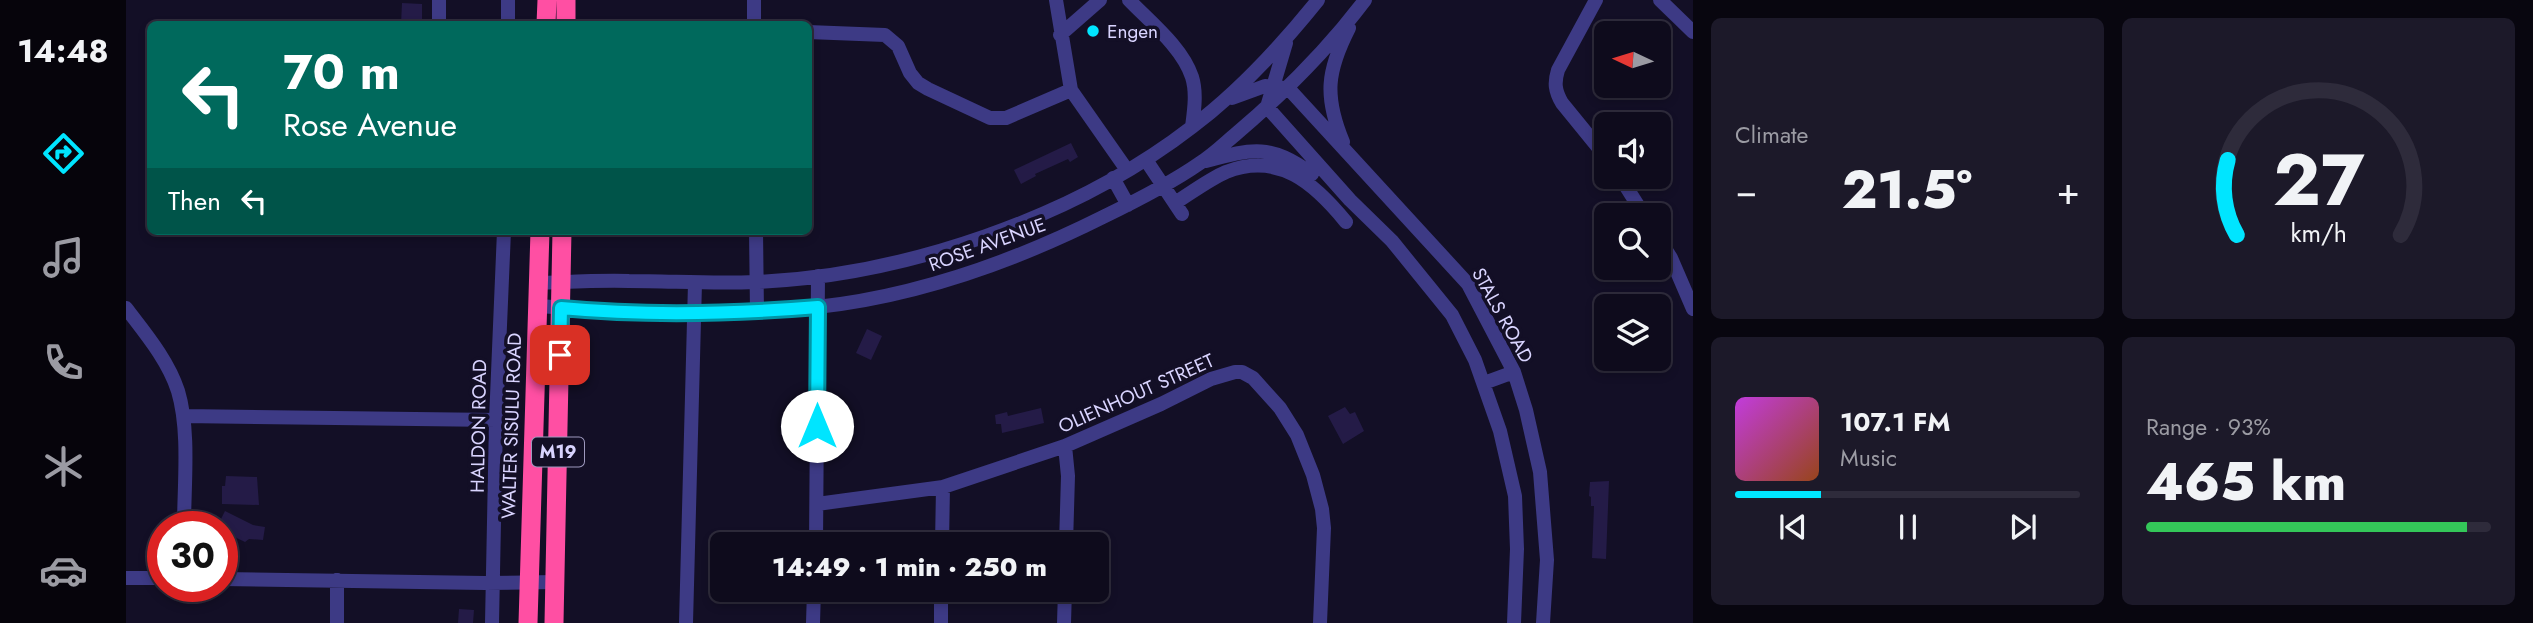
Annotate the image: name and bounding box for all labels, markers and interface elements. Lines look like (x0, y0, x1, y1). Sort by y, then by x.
place label: Engen (1107, 18, 1158, 45)
north arrow (1594, 21, 1671, 98)
map controls (1594, 21, 1671, 371)
marker: Engen (1085, 23, 1101, 39)
text: 14:48 (17, 28, 109, 74)
text: 70 m (283, 37, 400, 107)
icon: left (168, 49, 259, 140)
text: Rose Avenue (283, 102, 457, 148)
button: sound (1594, 112, 1671, 189)
text: Climate (1735, 118, 1808, 152)
text: 27 (2273, 127, 2364, 232)
icon: directions (39, 129, 88, 178)
text: 21.5° (1842, 152, 1972, 228)
text: − (1735, 163, 1757, 218)
text: + (2057, 163, 2080, 218)
text: Then (168, 182, 221, 220)
icon: left (235, 182, 273, 220)
button: search (1594, 203, 1671, 280)
street label: ROSE AVENUE (925, 211, 1050, 278)
text: km/h (2290, 214, 2347, 250)
icon: music (39, 233, 88, 282)
street label: STALS ROAD (1465, 263, 1540, 368)
button: layers (1594, 294, 1671, 371)
pin (530, 325, 590, 385)
street label: WALTER SISULU ROAD (495, 332, 528, 520)
icon: arrive (541, 336, 579, 374)
icon: phone (39, 338, 88, 387)
street label: OLIENHOUT STREET (1054, 347, 1219, 440)
street label: HALDON ROAD (464, 359, 493, 493)
position arrow (780, 389, 854, 463)
text: 107.1 FM (1840, 403, 1950, 441)
text: Range · 93% (2146, 410, 2271, 444)
road number: M19 (532, 438, 584, 466)
text: Music (1840, 441, 1897, 475)
icon: climate (39, 442, 88, 491)
text: 465 km (2146, 444, 2346, 520)
icon: previous (1774, 508, 1812, 546)
icon: pause (1889, 508, 1927, 546)
icon: next (2004, 508, 2042, 546)
speed limit sign: 30 (147, 511, 238, 602)
icon: car (39, 546, 88, 595)
text: 14:49 · 1 min · 250 m (772, 548, 1047, 586)

